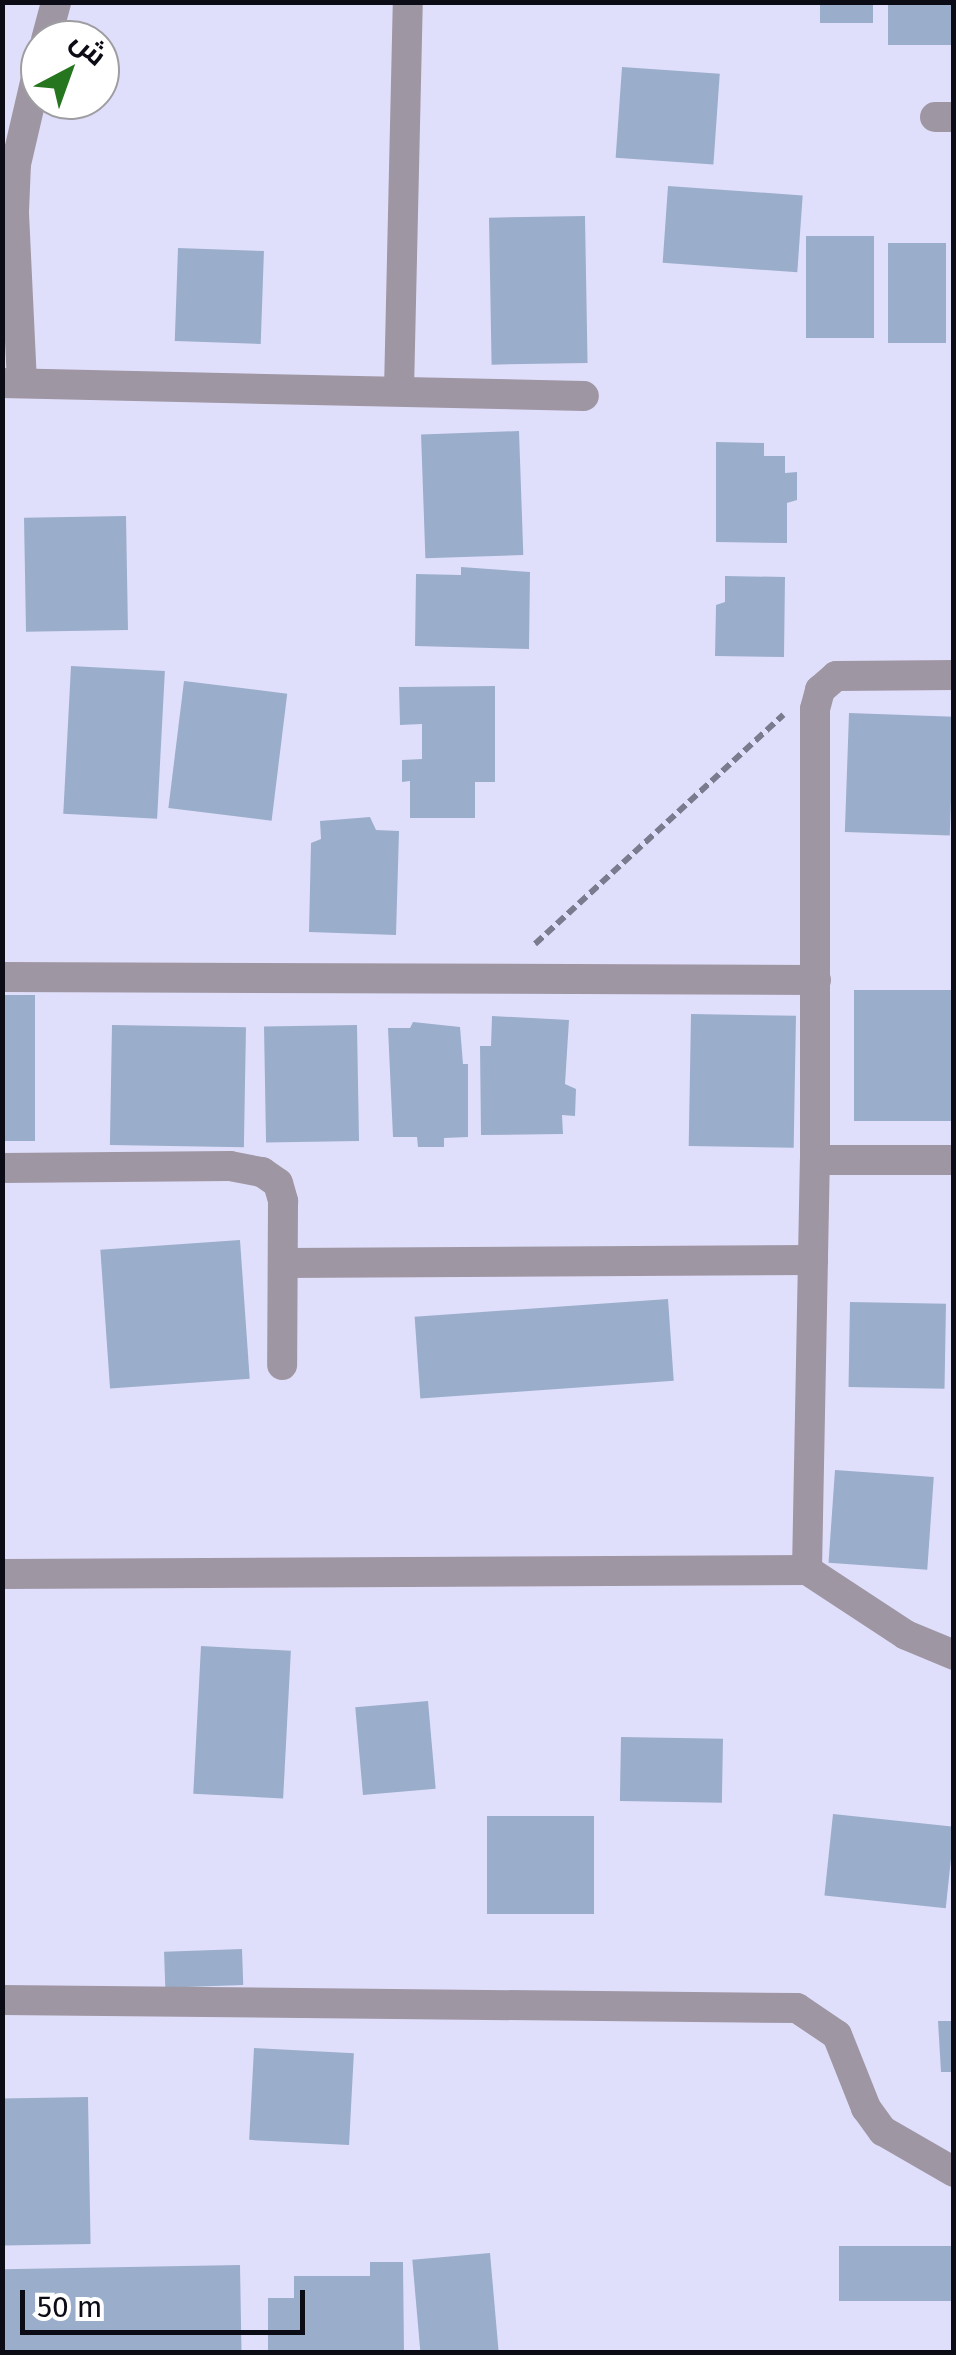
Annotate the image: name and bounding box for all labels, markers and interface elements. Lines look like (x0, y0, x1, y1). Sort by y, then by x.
north arrow (20, 20, 120, 120)
text: ش (64, 24, 113, 73)
scale bar (25, 2270, 310, 2332)
text: 50 m (37, 2289, 102, 2325)

